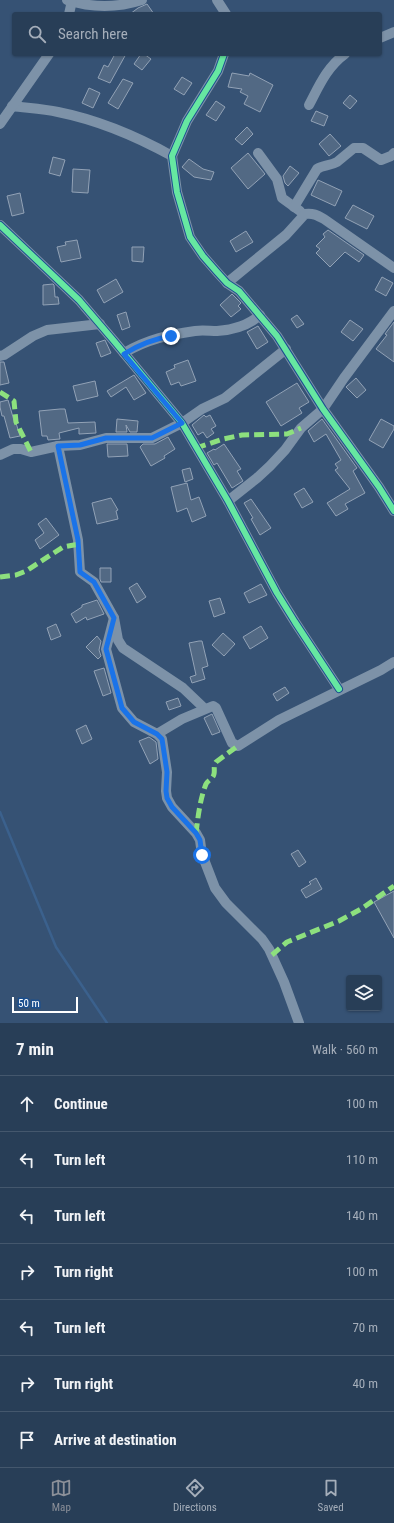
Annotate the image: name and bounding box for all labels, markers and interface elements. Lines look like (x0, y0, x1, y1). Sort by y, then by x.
search box (12, 12, 382, 56)
icon: search (26, 23, 48, 45)
text: Search here (58, 25, 128, 43)
route end (162, 327, 180, 345)
route start (193, 846, 211, 864)
map controls (346, 975, 382, 1011)
button: layers (346, 975, 382, 1011)
scale bar (12, 995, 78, 1014)
text: 50 m (18, 997, 40, 1010)
text: 7 min (16, 1039, 54, 1059)
text: Walk · 560 m (312, 1042, 378, 1057)
icon: ahead (16, 1093, 38, 1115)
text: Continue (54, 1095, 108, 1113)
text: 100 m (346, 1096, 378, 1111)
icon: left (16, 1149, 38, 1171)
text: Turn left (54, 1151, 105, 1169)
text: 110 m (346, 1152, 378, 1167)
icon: left (16, 1205, 38, 1227)
text: Turn left (54, 1207, 105, 1225)
text: 140 m (346, 1208, 378, 1223)
icon: right (16, 1261, 38, 1283)
text: Turn right (54, 1263, 113, 1281)
text: 100 m (346, 1264, 378, 1279)
icon: left (16, 1317, 38, 1339)
text: Turn left (54, 1319, 105, 1337)
text: 70 m (352, 1320, 378, 1335)
icon: right (16, 1373, 38, 1395)
text: Turn right (54, 1375, 113, 1393)
text: 40 m (352, 1376, 378, 1391)
icon: arrive (16, 1429, 38, 1451)
text: Arrive at destination (54, 1431, 177, 1449)
tab: Map (50, 1477, 72, 1514)
tab: Directions (173, 1477, 217, 1514)
tab: Saved (318, 1477, 344, 1514)

